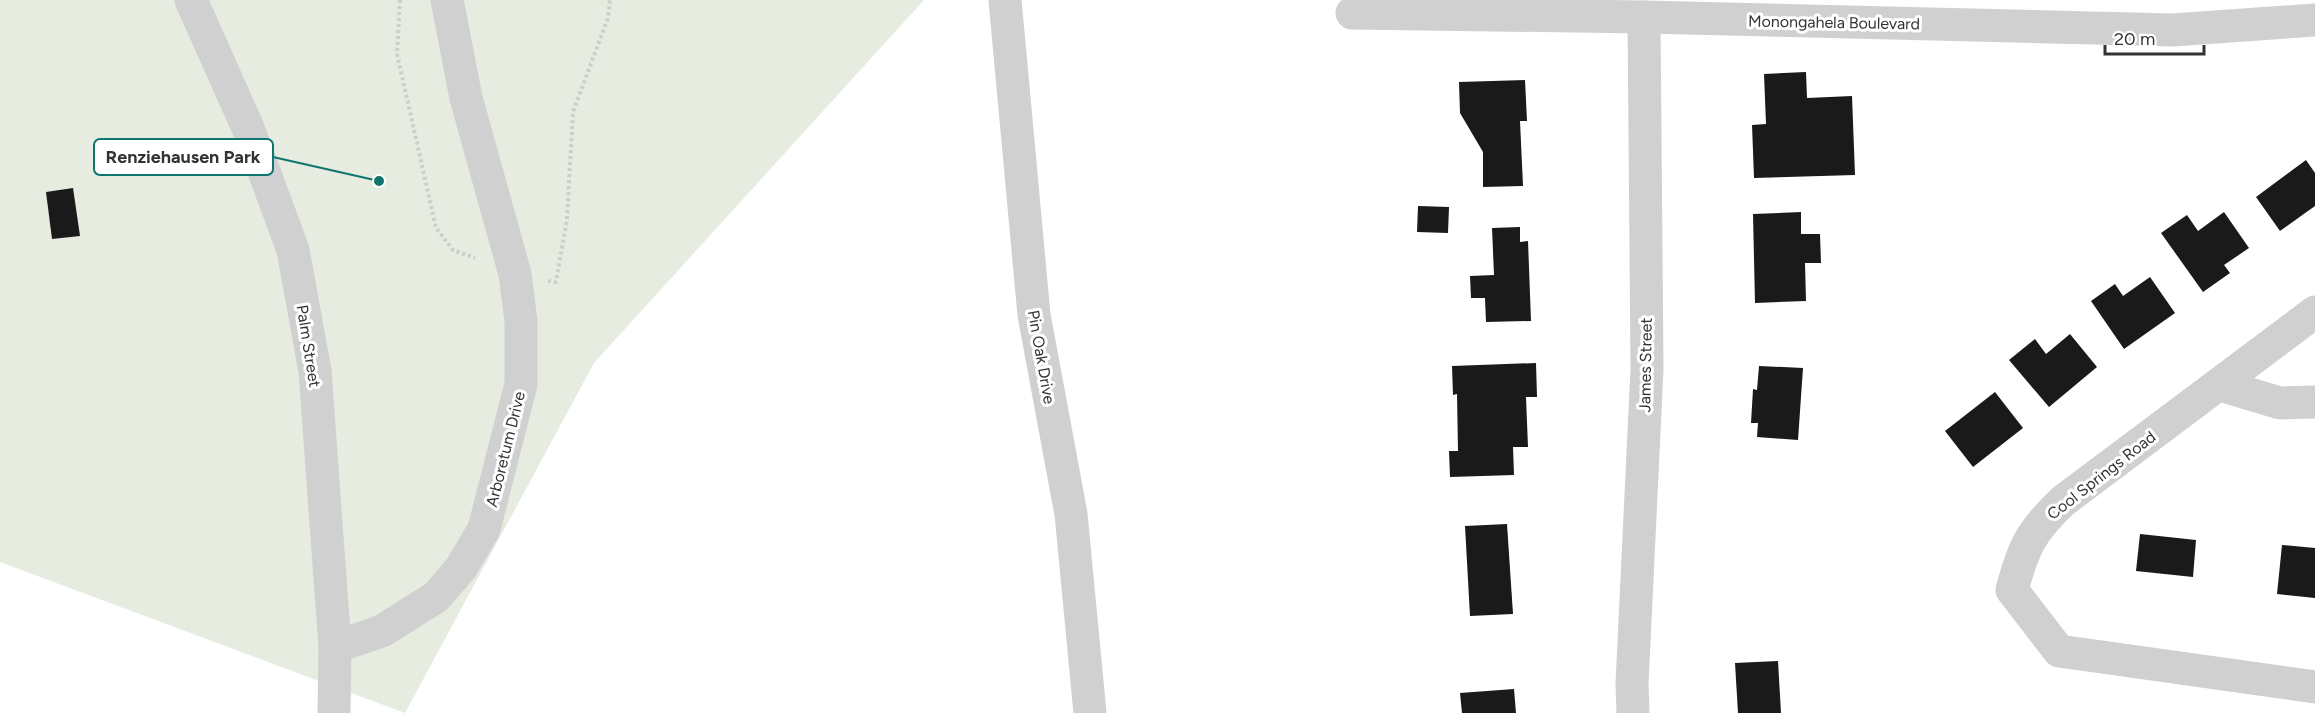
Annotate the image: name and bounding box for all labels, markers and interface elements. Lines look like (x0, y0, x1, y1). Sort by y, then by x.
street label: Monongahela Boulevard (1748, 12, 1920, 33)
scale bar (2105, 18, 2204, 56)
text: 20 m (2114, 28, 2155, 50)
callout: Renziehausen Park (94, 139, 273, 175)
text: Renziehausen Park (106, 146, 261, 168)
street label: Palm Street (293, 304, 324, 389)
street label: Pin Oak Drive (1024, 309, 1059, 406)
street label: James Street (1635, 317, 1656, 413)
street label: Arboretum Drive (482, 389, 529, 509)
street label: Cool Springs Road (2043, 427, 2159, 524)

